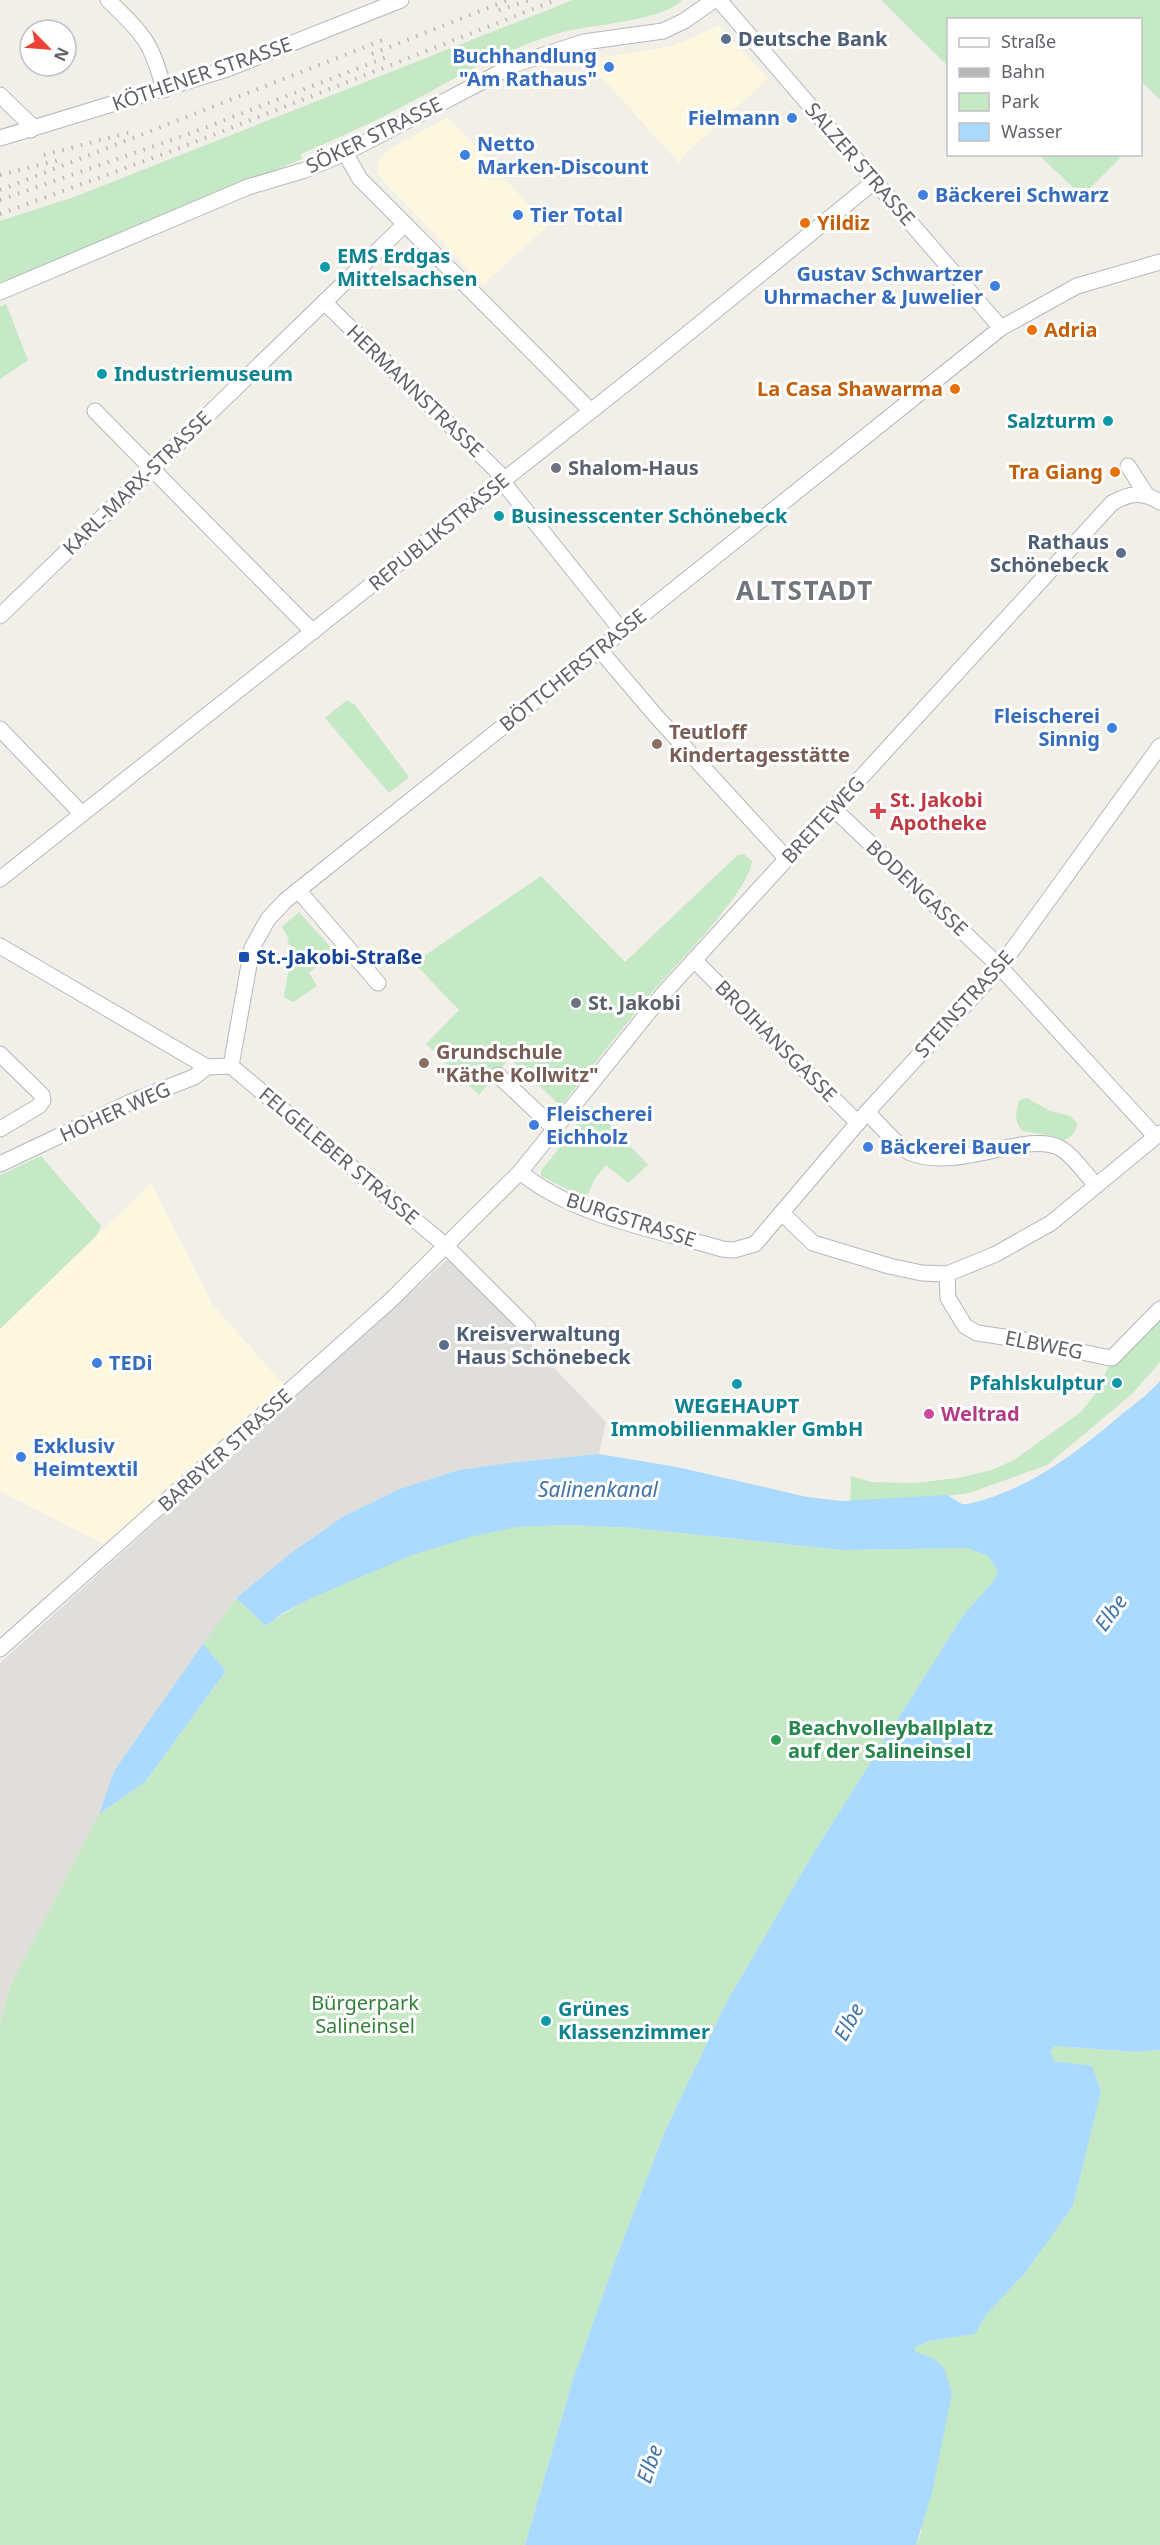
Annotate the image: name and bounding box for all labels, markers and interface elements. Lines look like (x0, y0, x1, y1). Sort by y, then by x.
north arrow (18, 18, 78, 78)
legend (947, 18, 1142, 156)
place label: Deutsche Bank (738, 25, 888, 52)
text: Straße (1001, 29, 1056, 53)
street label: KÖTHENER STRASSE (108, 30, 295, 117)
marker: Deutsche Bank (719, 32, 733, 46)
place label: Buchhandlung "Am Rathaus" (452, 42, 597, 92)
text: N (49, 44, 74, 65)
text: Bahn (1001, 59, 1045, 83)
marker: Buchhandlung "Am Rathaus" (602, 60, 616, 74)
text: Park (1001, 89, 1039, 113)
street label: SÖKER STRASSE (301, 90, 446, 179)
street label: SALZER STRASSE (799, 96, 921, 231)
place label: Fielmann (688, 104, 780, 131)
marker: Fielmann (785, 111, 799, 125)
text: Wasser (1001, 119, 1063, 143)
place label: Netto Marken-Discount (477, 130, 649, 180)
marker: Netto Marken-Discount (458, 148, 472, 162)
place label: Bäckerei Schwarz (935, 181, 1109, 208)
marker: Bäckerei Schwarz (916, 188, 930, 202)
place label: Tier Total (530, 201, 623, 228)
marker: Tier Total (511, 208, 525, 222)
place label: Yildiz (817, 209, 870, 236)
marker: Yildiz (798, 216, 812, 230)
place label: EMS Erdgas Mittelsachsen (337, 242, 477, 292)
marker: EMS Erdgas Mittelsachsen (318, 260, 332, 274)
place label: Gustav Schwartzer Uhrmacher & Juwelier (763, 260, 983, 310)
marker: Gustav Schwartzer Uhrmacher & Juwelier (988, 279, 1002, 293)
place label: Adria (1044, 316, 1097, 343)
street label: HERMANNSTRASSE (341, 318, 490, 463)
marker: Adria (1025, 323, 1039, 337)
place label: Industriemuseum (114, 360, 293, 387)
marker: Industriemuseum (95, 367, 109, 381)
place label: La Casa Shawarma (757, 375, 943, 402)
marker: La Casa Shawarma (948, 382, 962, 396)
street label: KARL-MARX-STRASSE (57, 405, 217, 561)
place label: Salzturm (1007, 407, 1096, 434)
marker: Salzturm (1101, 414, 1115, 428)
place label: Shalom-Haus (568, 454, 699, 481)
place label: Tra Giang (1009, 458, 1103, 485)
marker: Shalom-Haus (549, 461, 563, 475)
marker: Tra Giang (1108, 465, 1122, 479)
street label: REPUBLIKSTRASSE (363, 467, 515, 597)
place label: Businesscenter Schönebeck (511, 502, 788, 529)
marker: Businesscenter Schönebeck (492, 509, 506, 523)
place label: Rathaus Schönebeck (990, 528, 1110, 578)
marker: Rathaus Schönebeck (1114, 546, 1128, 560)
district label: ALTSTADT (736, 572, 874, 608)
street label: BÖTTCHERSTRASSE (494, 602, 652, 737)
place label: Fleischerei Sinnig (993, 702, 1100, 752)
place label: Teutloff Kindertagesstätte (669, 718, 850, 768)
marker: Fleischerei Sinnig (1105, 721, 1119, 735)
marker: Teutloff Kindertagesstätte (650, 737, 664, 751)
street label: BREITEWEG (775, 770, 870, 869)
place label: St. Jakobi Apotheke (890, 786, 987, 836)
marker: St. Jakobi Apotheke (871, 804, 885, 818)
street label: BODENGASSE (861, 833, 974, 942)
place label: St.-Jakobi-Straße (256, 943, 423, 970)
street label: STEINSTRASSE (908, 944, 1019, 1063)
marker: St.-Jakobi-Straße (237, 950, 251, 964)
street label: BROIHANSGASSE (710, 974, 843, 1107)
place label: St. Jakobi (588, 989, 681, 1016)
marker: St. Jakobi (569, 996, 583, 1010)
place label: Grundschule "Käthe Kollwitz" (436, 1038, 599, 1088)
marker: Grundschule "Käthe Kollwitz" (417, 1056, 431, 1070)
street label: HOHER WEG (55, 1075, 174, 1148)
street label: FELGELEBER STRASSE (254, 1081, 425, 1231)
place label: Fleischerei Eichholz (546, 1100, 653, 1150)
marker: Fleischerei Eichholz (527, 1118, 541, 1132)
place label: Bäckerei Bauer (880, 1133, 1031, 1160)
marker: Bäckerei Bauer (861, 1140, 875, 1154)
street label: BURGSTRASSE (563, 1186, 700, 1253)
place label: Kreisverwaltung Haus Schönebeck (456, 1320, 631, 1370)
street label: ELBWEG (1003, 1324, 1085, 1365)
marker: Kreisverwaltung Haus Schönebeck (437, 1338, 451, 1352)
place label: TEDi (109, 1349, 152, 1376)
marker: TEDi (90, 1356, 104, 1370)
place label: Pfahlskulptur (969, 1369, 1105, 1396)
marker: Pfahlskulptur (1110, 1376, 1124, 1390)
marker: WEGEHAUPT Immobilienmakler GmbH (730, 1377, 744, 1391)
street label: BARBYER STRASSE (152, 1382, 297, 1517)
place label: WEGEHAUPT Immobilienmakler GmbH (611, 1392, 863, 1442)
place label: Weltrad (941, 1400, 1020, 1427)
marker: Weltrad (922, 1407, 936, 1421)
place label: Exklusiv Heimtextil (33, 1432, 138, 1482)
marker: Exklusiv Heimtextil (14, 1450, 28, 1464)
water label: Salinenkanal (538, 1475, 659, 1503)
water label: Elbe (1087, 1588, 1133, 1636)
place label: Beachvolleyballplatz auf der Salineinsel (788, 1714, 993, 1764)
marker: Beachvolleyballplatz auf der Salineinsel (769, 1733, 783, 1747)
park label: Bürgerpark Salineinsel (311, 1989, 419, 2039)
place label: Grünes Klassenzimmer (558, 1995, 710, 2045)
water label: Elbe (826, 1998, 870, 2045)
marker: Grünes Klassenzimmer (539, 2014, 553, 2028)
water label: Elbe (629, 2441, 669, 2487)

